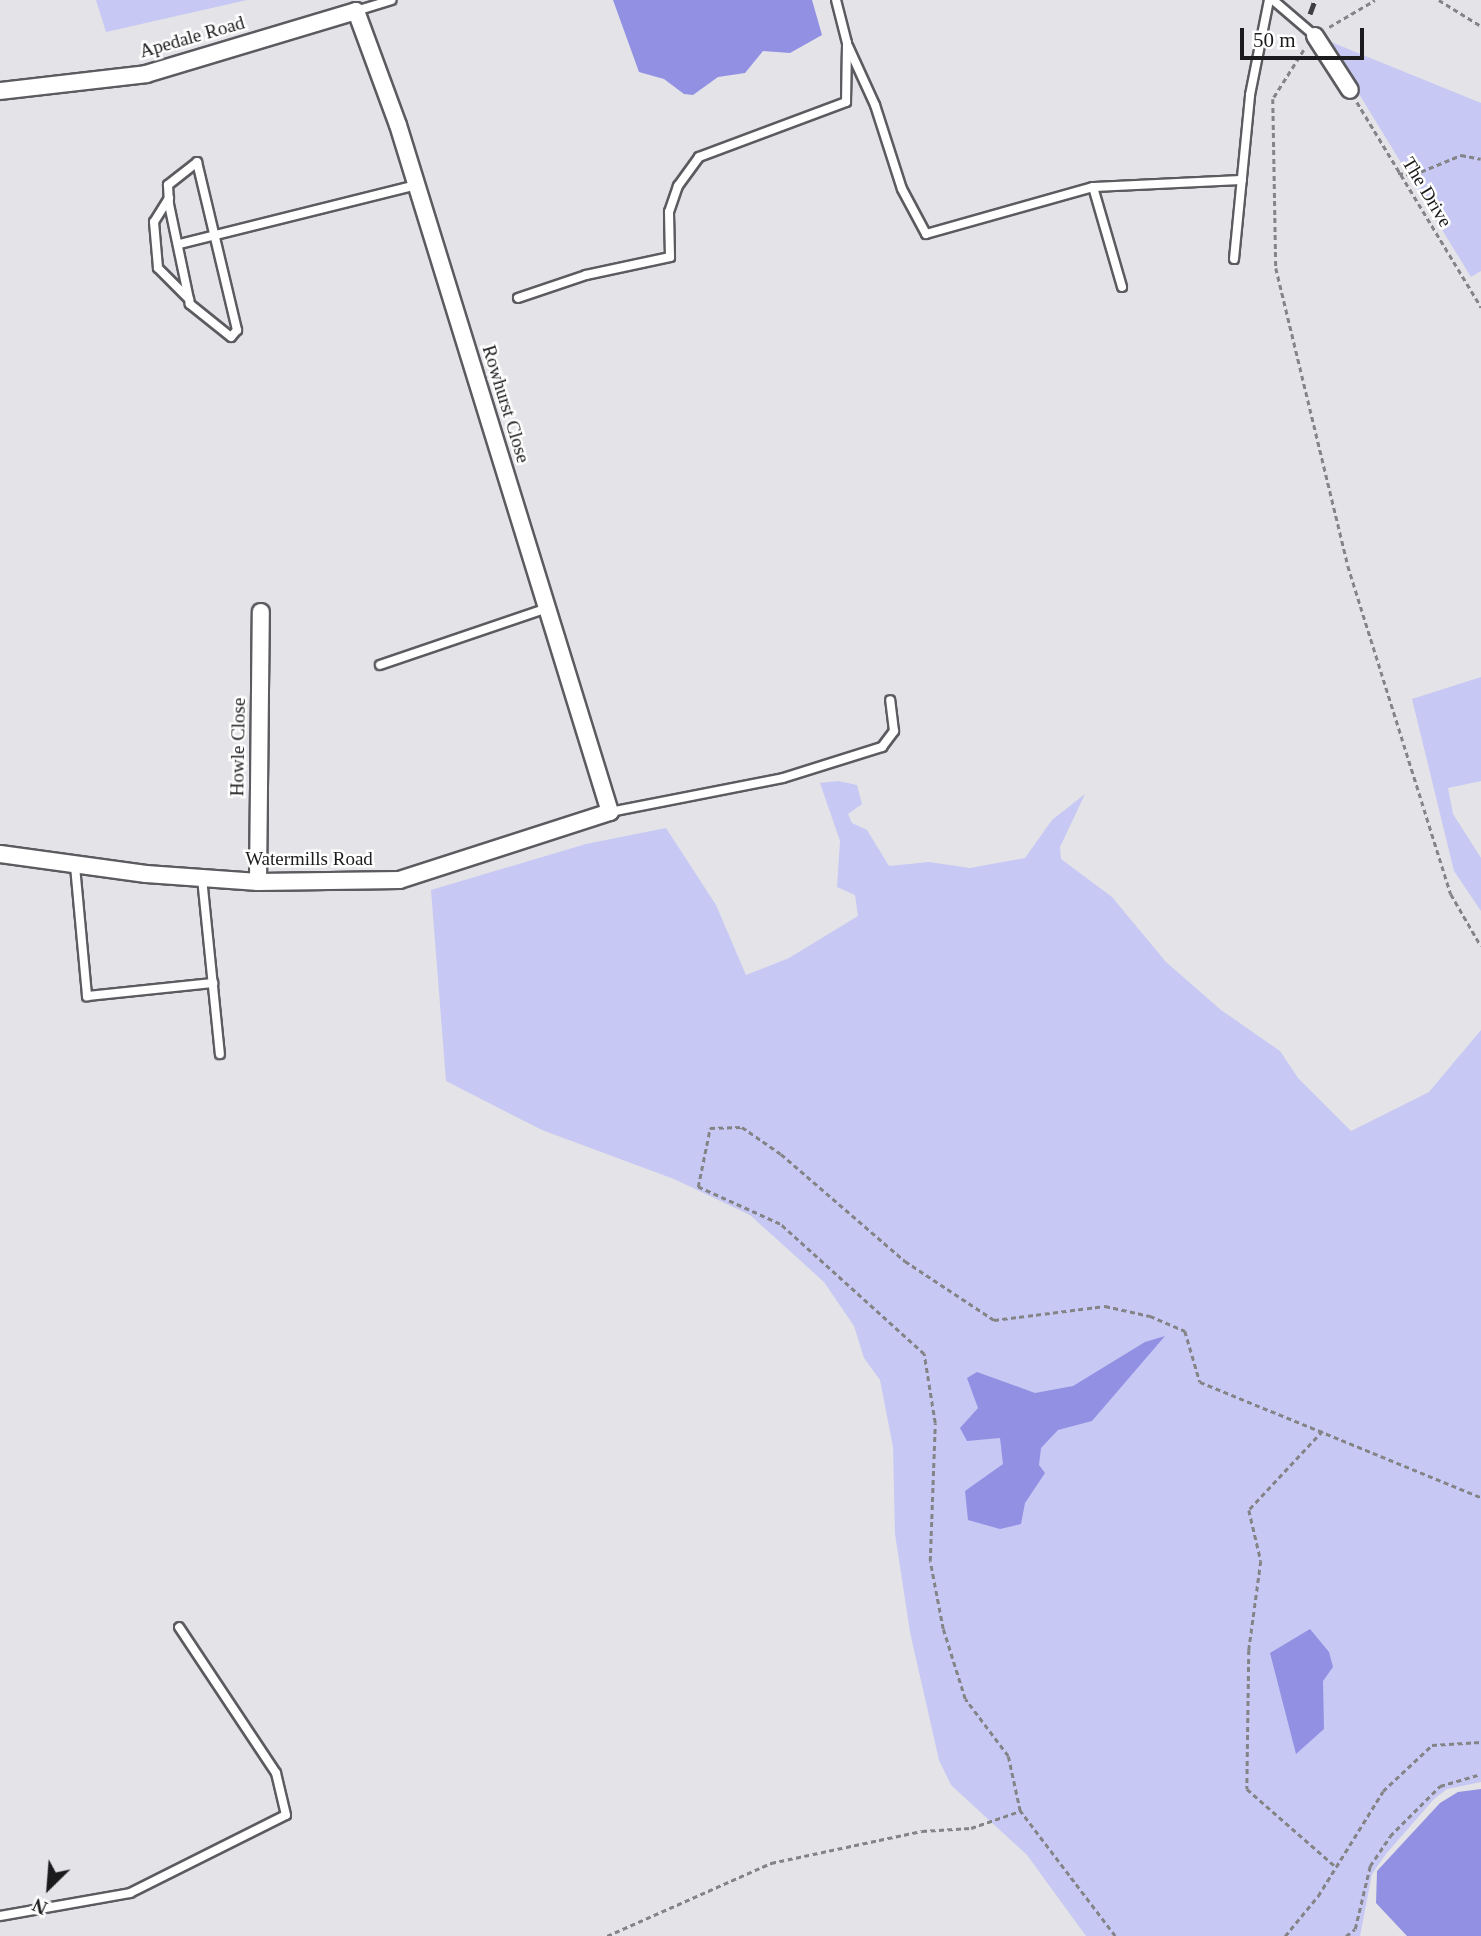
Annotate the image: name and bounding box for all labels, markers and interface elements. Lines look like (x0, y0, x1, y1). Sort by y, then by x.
street label: Apedale Road (137, 11, 247, 63)
scale bar (1243, 14, 1367, 58)
text: 50 m (1253, 28, 1296, 52)
street label: The Drive (1397, 153, 1457, 231)
street label: Rowhurst Close (477, 342, 535, 466)
street label: Howle Close (226, 697, 250, 797)
street label: Watermills Road (245, 848, 373, 870)
north arrow (14, 1852, 84, 1922)
text: N (29, 1894, 51, 1919)

